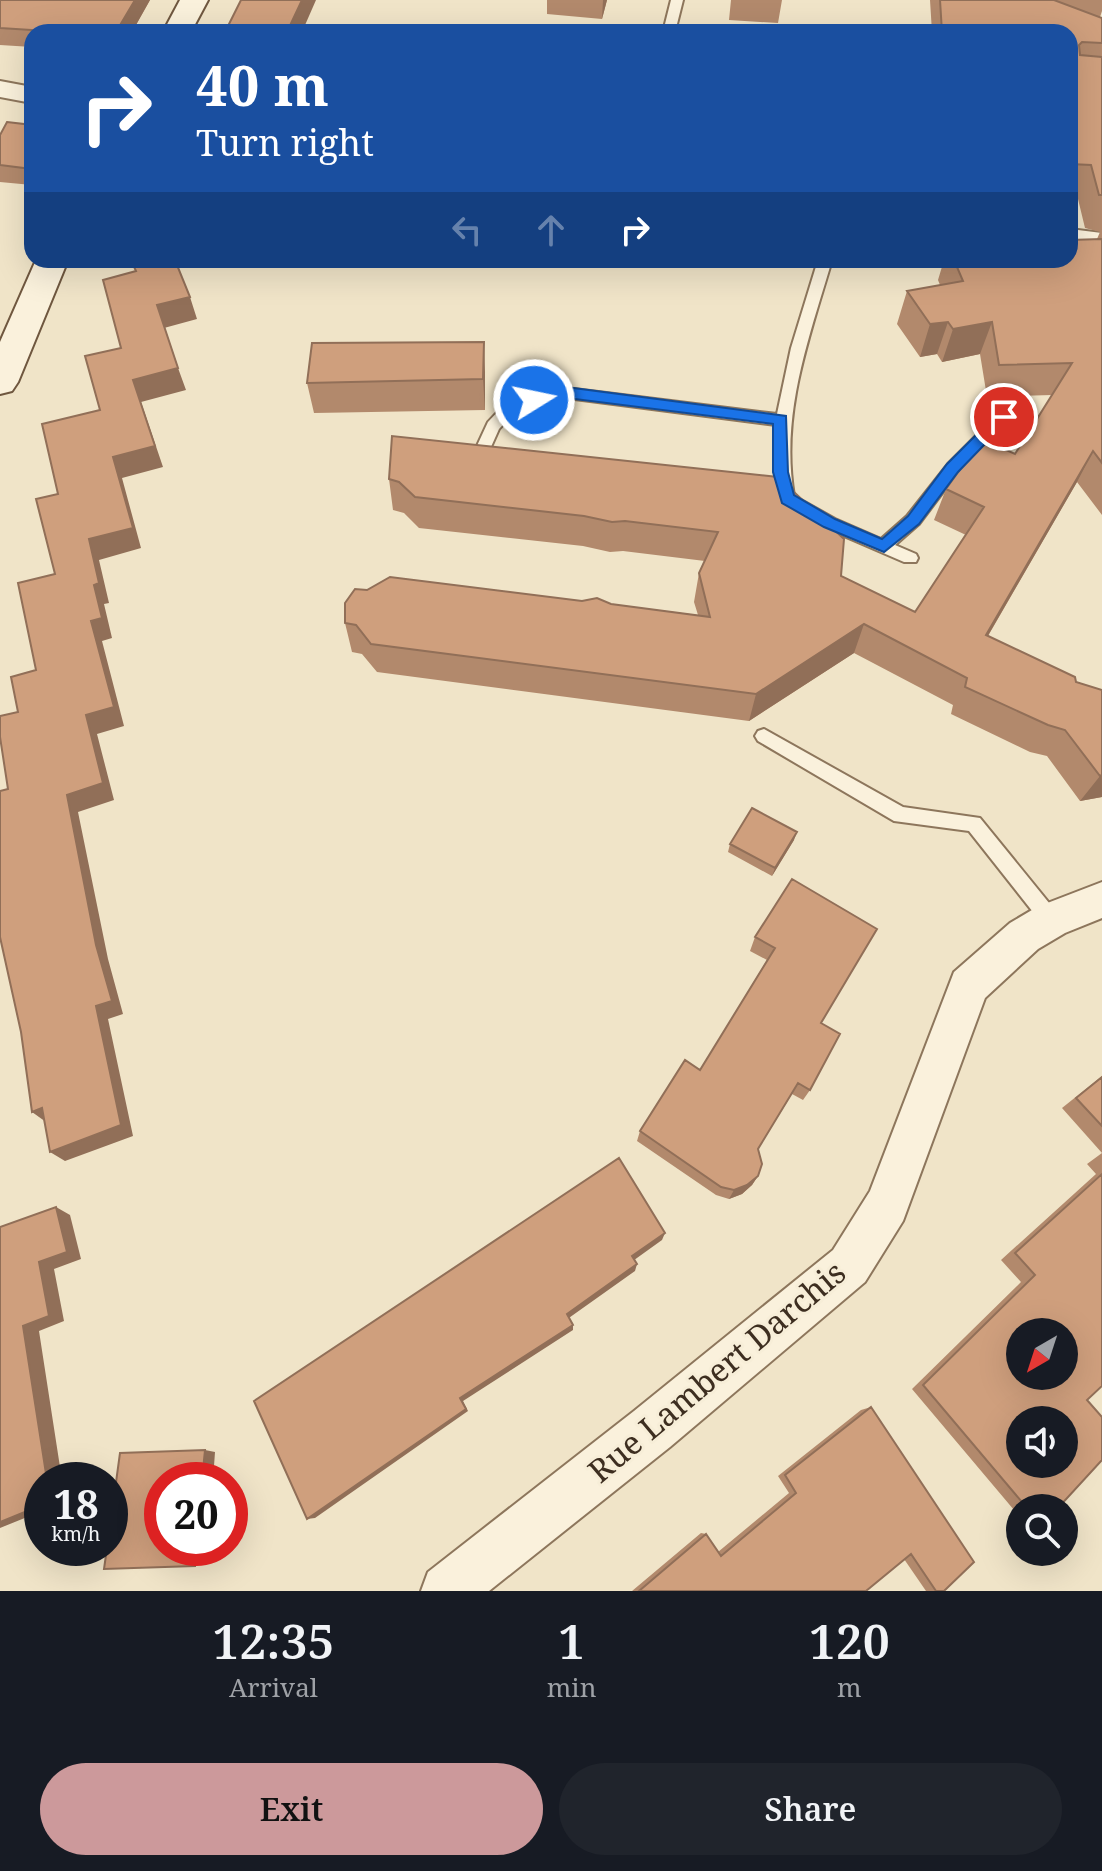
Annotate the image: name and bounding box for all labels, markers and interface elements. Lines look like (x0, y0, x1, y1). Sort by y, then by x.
text: 40 m (196, 46, 329, 122)
icon: right (64, 56, 168, 160)
text: Turn right (196, 118, 374, 167)
icon: left (445, 208, 489, 252)
icon: ahead (529, 208, 573, 252)
icon: right (613, 208, 657, 252)
position arrow (492, 358, 576, 442)
pin (970, 383, 1038, 451)
icon: arrive (982, 395, 1026, 439)
street label: Rue Lambert Darchis (578, 1250, 854, 1491)
north arrow (1006, 1318, 1078, 1390)
map controls (1006, 1318, 1078, 1566)
button: sound (1006, 1406, 1078, 1478)
speed limit sign: 20 (144, 1462, 248, 1566)
text: 18 (53, 1476, 99, 1531)
button: search (1006, 1494, 1078, 1566)
text: km/h (51, 1520, 101, 1547)
text: 12:35 (212, 1608, 335, 1673)
text: 1 (558, 1608, 585, 1673)
text: 120 (809, 1608, 890, 1673)
text: Arrival (229, 1669, 318, 1705)
text: min (547, 1669, 596, 1705)
text: m (837, 1669, 862, 1705)
button: Exit (40, 1763, 543, 1855)
button: Share (559, 1763, 1062, 1855)

